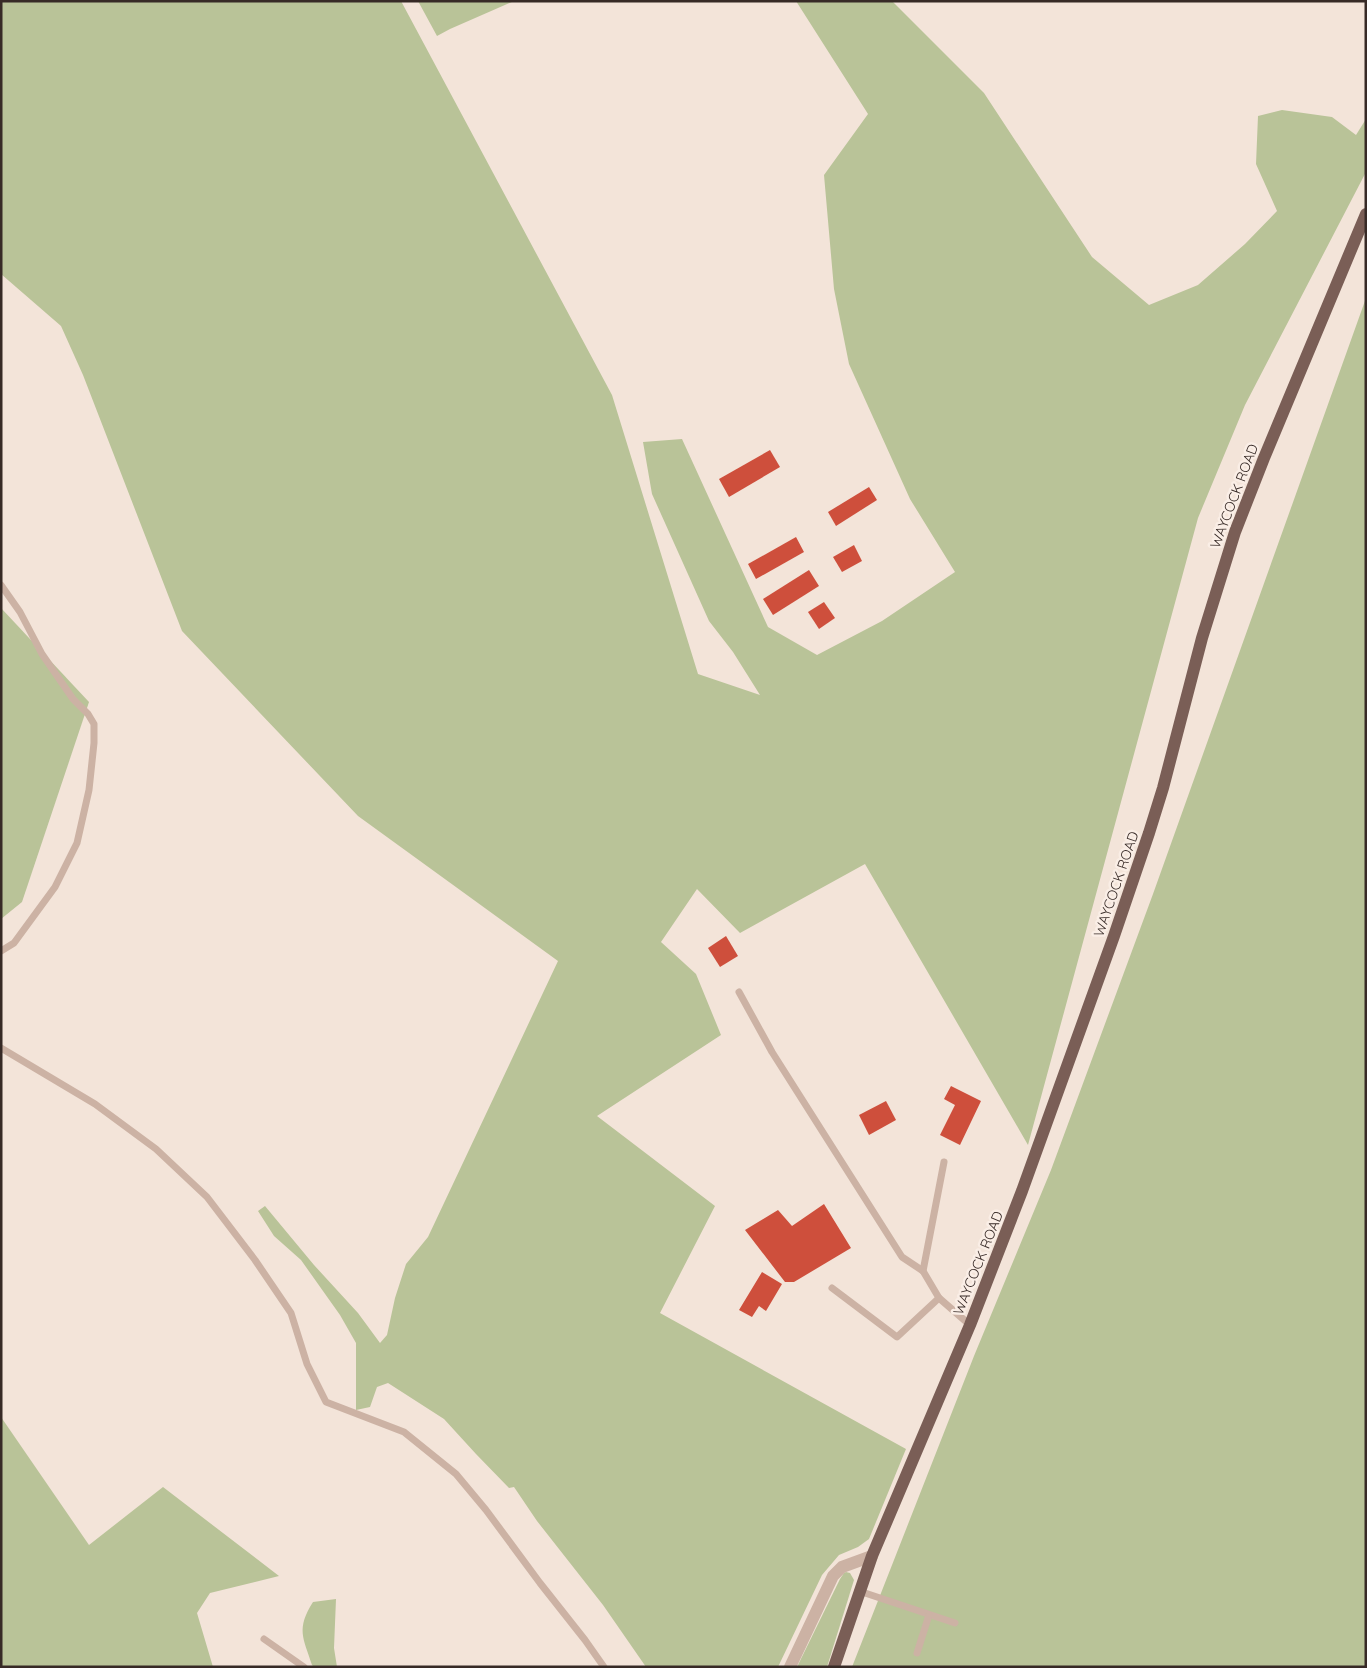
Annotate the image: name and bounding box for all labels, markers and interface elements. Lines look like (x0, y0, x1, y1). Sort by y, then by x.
street label: WAYCOCK ROAD (1206, 441, 1262, 551)
street label: WAYCOCK ROAD (1090, 829, 1142, 939)
street label: WAYCOCK ROAD (949, 1208, 1007, 1318)

